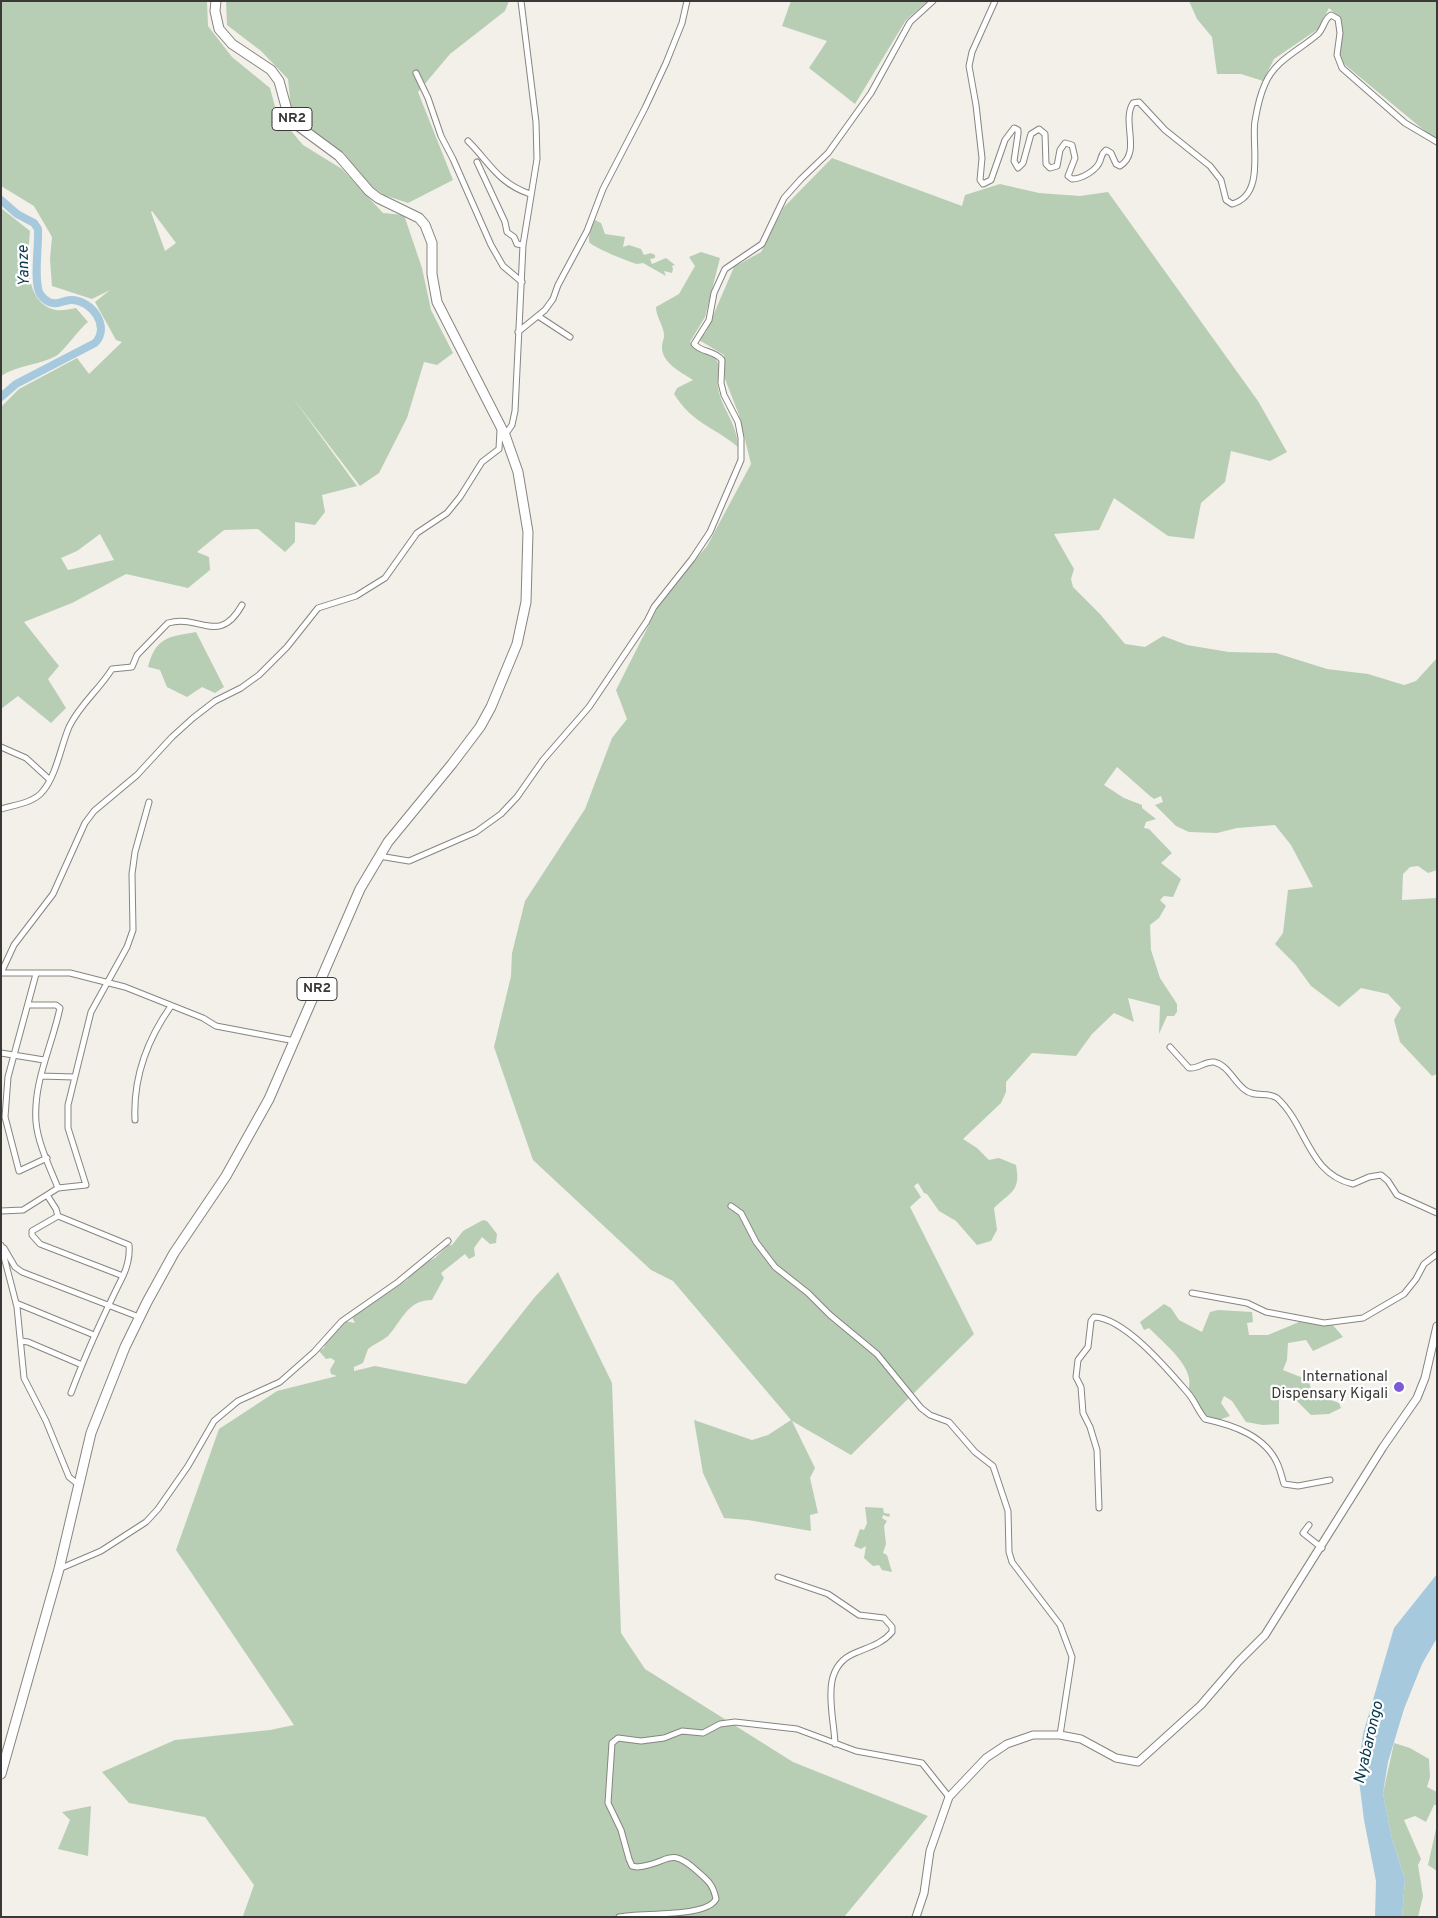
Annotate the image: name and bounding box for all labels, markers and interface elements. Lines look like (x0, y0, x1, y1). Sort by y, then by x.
road number: NR2 (272, 108, 312, 130)
water label: Yanze (15, 245, 35, 287)
road number: NR2 (297, 978, 337, 1001)
place label: International Dispensary Kigali (1271, 1369, 1388, 1404)
marker: International Dispensary Kigali (1392, 1380, 1406, 1394)
water label: Nyabarongo (1351, 1700, 1389, 1786)

